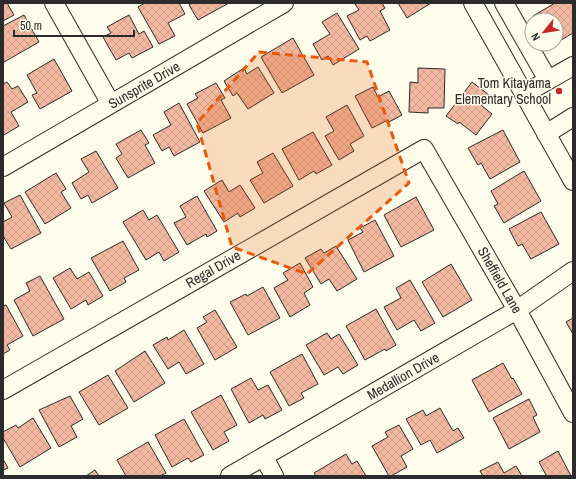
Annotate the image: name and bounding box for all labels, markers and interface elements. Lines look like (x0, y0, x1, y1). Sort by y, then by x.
scale bar (14, 12, 134, 38)
north arrow (524, 12, 564, 52)
text: 50 m (20, 18, 42, 34)
text: N (528, 31, 543, 43)
street label: Sunsprite Drive (105, 57, 183, 113)
place label: Tom Kitayama Elementary School (455, 74, 552, 108)
marker: Tom Kitayama Elementary School (554, 86, 564, 96)
street label: Sheffield Lane (474, 244, 526, 316)
street label: Regal Drive (182, 246, 244, 292)
street label: Medallion Drive (364, 348, 442, 404)

